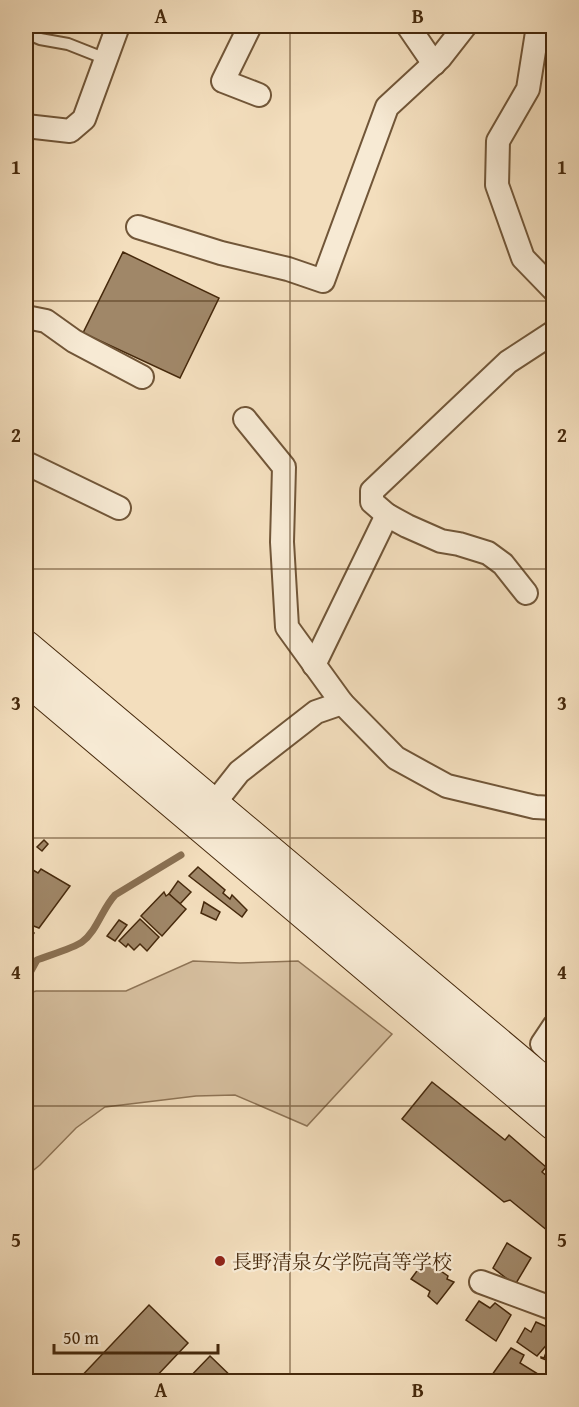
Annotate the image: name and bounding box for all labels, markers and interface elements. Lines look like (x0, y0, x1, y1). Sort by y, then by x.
text: A (155, 1, 168, 30)
text: B (412, 1, 424, 30)
text: 1 (11, 152, 21, 181)
text: 1 (557, 152, 567, 181)
text: 2 (11, 420, 21, 449)
text: 2 (557, 420, 567, 449)
text: 3 (11, 688, 21, 717)
text: 3 (557, 688, 567, 717)
text: 4 (11, 957, 21, 986)
text: 4 (557, 957, 567, 986)
text: 5 (11, 1225, 21, 1254)
text: 5 (557, 1225, 567, 1254)
place label: 長野清泉女学院高等学校 (232, 1247, 452, 1276)
marker: 長野清泉女学院高等学校 (213, 1254, 227, 1268)
scale bar (54, 1317, 218, 1355)
text: 50 m (63, 1324, 99, 1351)
text: A (155, 1375, 168, 1404)
text: B (412, 1375, 424, 1404)

